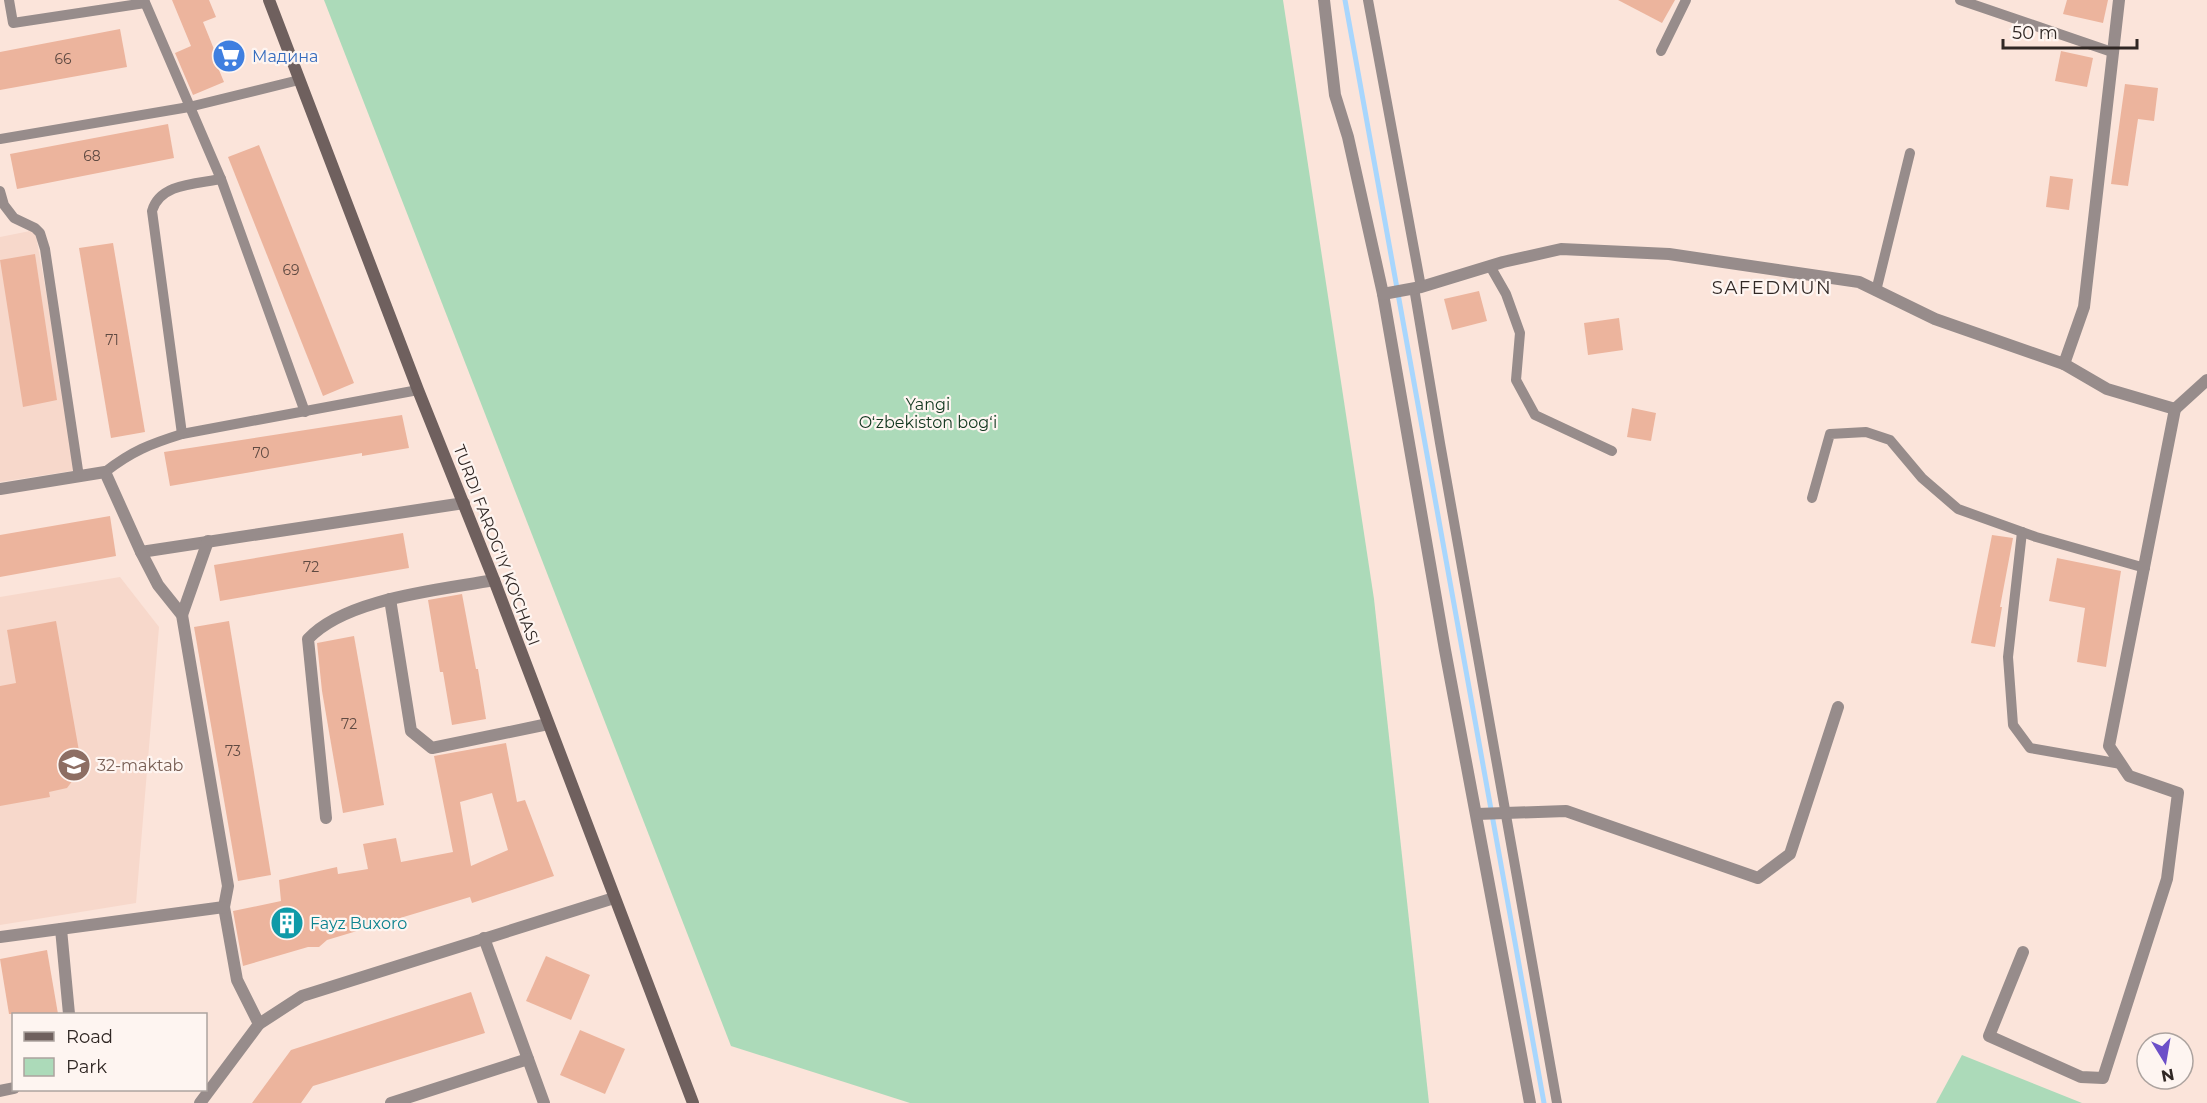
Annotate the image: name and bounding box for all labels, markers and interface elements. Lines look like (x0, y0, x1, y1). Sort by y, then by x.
scale bar (2003, 12, 2136, 50)
text: 50 m (2012, 22, 2058, 44)
supermarket icon: Мадина (211, 38, 247, 74)
place label: Мадина (252, 47, 318, 66)
house number: 66 (54, 50, 72, 68)
house number: 68 (83, 147, 101, 165)
house number: 69 (282, 261, 300, 279)
district label: SAFEDMUN (1712, 277, 1832, 299)
house number: 71 (105, 331, 119, 349)
park label: Yangi Oʻzbekiston bogʻi (859, 395, 997, 432)
street label: TURDI FAROG'IY KO'CHASI (449, 442, 544, 648)
house number: 70 (252, 444, 270, 462)
house number: 72 (303, 558, 319, 576)
house number: 72 (341, 715, 357, 733)
house number: 73 (225, 742, 241, 760)
school or university icon: 32-maktab (56, 747, 92, 783)
place label: 32-maktab (97, 756, 184, 775)
building icon: Fayz Buxoro (269, 905, 305, 941)
place label: Fayz Buxoro (310, 914, 407, 933)
legend (12, 1013, 207, 1091)
text: Road (66, 1026, 113, 1048)
north arrow (2135, 1031, 2195, 1091)
text: Park (66, 1056, 107, 1078)
text: N (2160, 1065, 2176, 1086)

